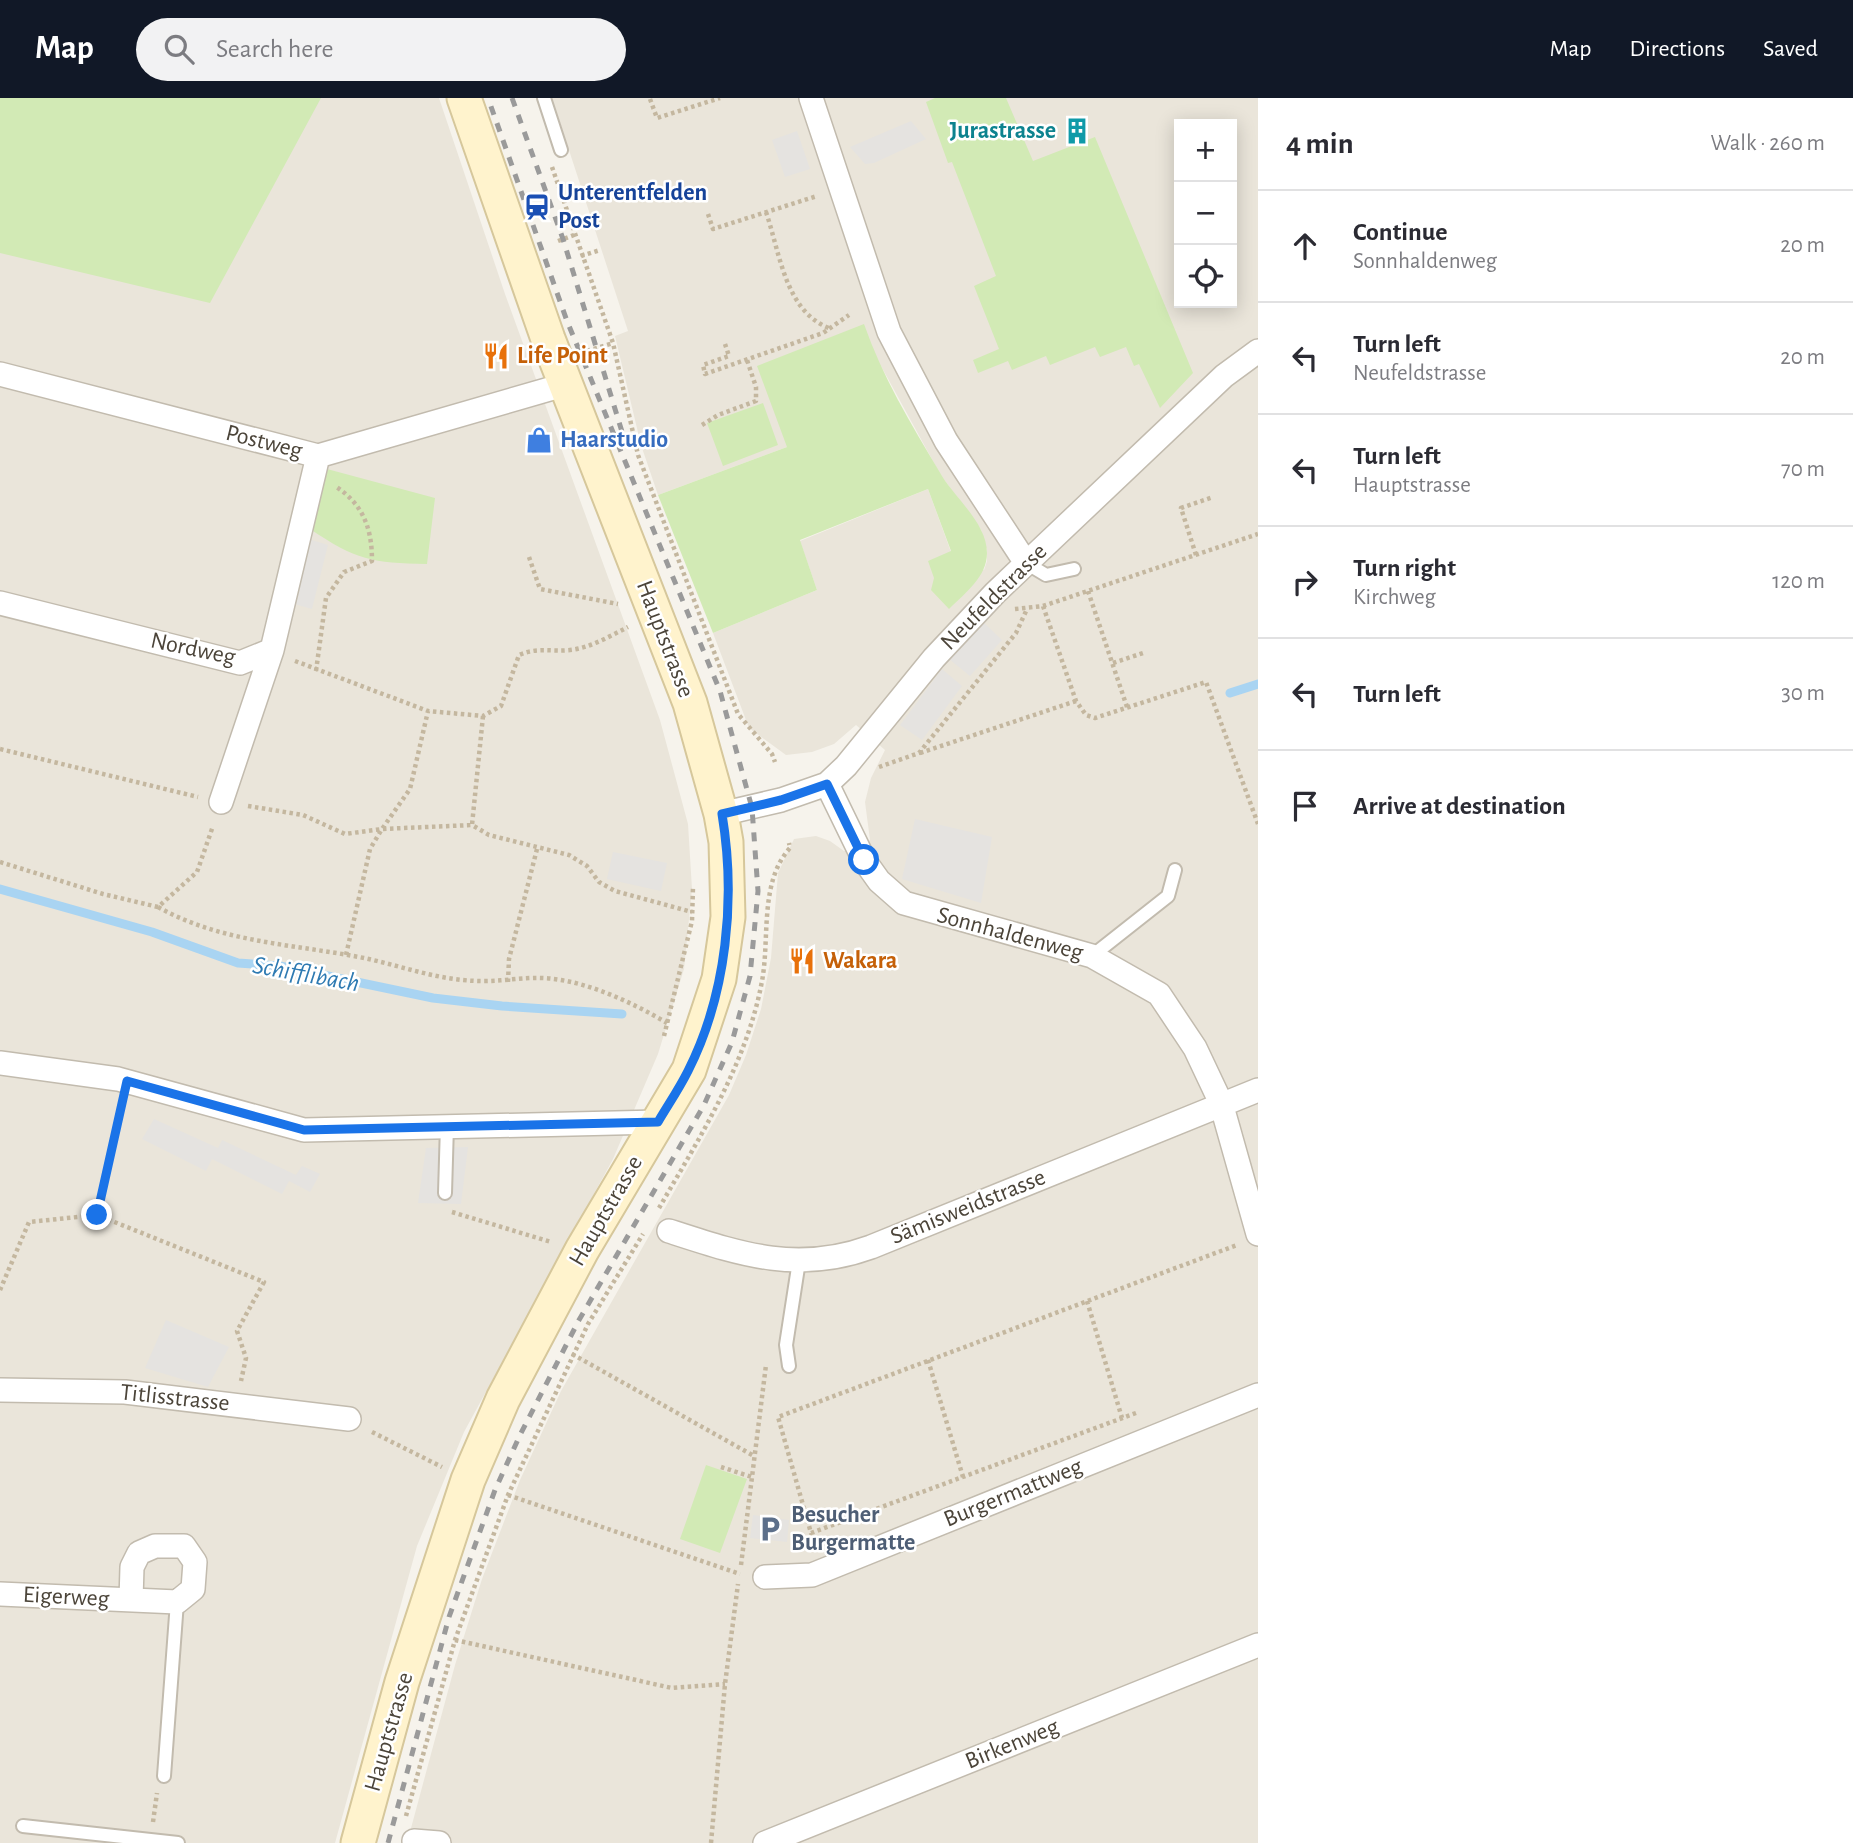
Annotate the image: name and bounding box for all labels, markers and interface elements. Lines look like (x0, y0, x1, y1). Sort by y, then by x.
search box (136, 18, 626, 81)
icon: search (160, 30, 198, 68)
text: Map (35, 32, 94, 65)
text: Search here (216, 36, 334, 62)
text: Map (1549, 37, 1591, 61)
text: Directions (1629, 37, 1725, 61)
text: Saved (1763, 37, 1818, 61)
building icon: Jurastrasse (1062, 116, 1092, 146)
place label: Jurastrasse (949, 119, 1056, 143)
map controls (1174, 119, 1237, 308)
button: + (1174, 119, 1237, 182)
text: 4 min (1286, 129, 1354, 159)
text: Walk · 260 m (1710, 132, 1825, 155)
place label: Unterentfelden Post (558, 181, 707, 233)
button: − (1174, 182, 1237, 245)
station icon: Unterentfelden Post (522, 192, 552, 222)
text: Continue (1353, 219, 1448, 245)
icon: ahead (1286, 227, 1324, 265)
text: 20 m (1780, 234, 1825, 257)
button: locate (1174, 245, 1237, 308)
text: Sonnhaldenweg (1353, 250, 1497, 273)
text: Turn left (1353, 331, 1441, 357)
icon: left (1286, 339, 1324, 377)
restaurant icon: Life Point (481, 341, 511, 371)
place label: Life Point (517, 344, 608, 368)
text: 20 m (1780, 346, 1825, 369)
text: Neufeldstrasse (1353, 362, 1486, 385)
street label: Postweg (223, 421, 305, 463)
shop icon: Haarstudio (524, 425, 554, 455)
place label: Haarstudio (560, 428, 668, 452)
text: Turn left (1353, 443, 1441, 469)
icon: left (1286, 451, 1324, 489)
text: 70 m (1781, 458, 1825, 481)
text: Hauptstrasse (1353, 474, 1471, 497)
street label: Neufeldstrasse (936, 539, 1052, 655)
text: Turn right (1353, 555, 1456, 581)
icon: right (1286, 563, 1324, 601)
text: 120 m (1772, 570, 1825, 593)
street label: Hauptstrasse (632, 577, 698, 701)
text: Kirchweg (1353, 586, 1436, 609)
street label: Nordweg (148, 628, 238, 670)
icon: left (1286, 675, 1324, 713)
text: Turn left (1353, 681, 1441, 707)
text: 30 m (1781, 682, 1825, 705)
icon: arrive (1286, 787, 1324, 825)
text: Arrive at destination (1353, 793, 1566, 819)
route start (848, 844, 879, 875)
street label: Sonnhaldenweg (934, 903, 1086, 965)
restaurant icon: Wakara (787, 946, 817, 976)
place label: Wakara (823, 949, 897, 973)
water label: Schifflibach (251, 952, 361, 996)
street label: Hauptstrasse (565, 1152, 647, 1270)
street label: Sämisweidstrasse (887, 1165, 1049, 1249)
route end (81, 1199, 112, 1230)
street label: Titlisstrasse (119, 1380, 231, 1416)
street label: Burgermattweg (940, 1454, 1086, 1532)
place label: Besucher Burgermatte (791, 1503, 915, 1555)
parking icon: Besucher Burgermatte (755, 1514, 785, 1544)
street label: Eigerweg (22, 1583, 110, 1611)
street label: Hauptstrasse (360, 1670, 418, 1794)
street label: Birkenweg (962, 1714, 1062, 1774)

